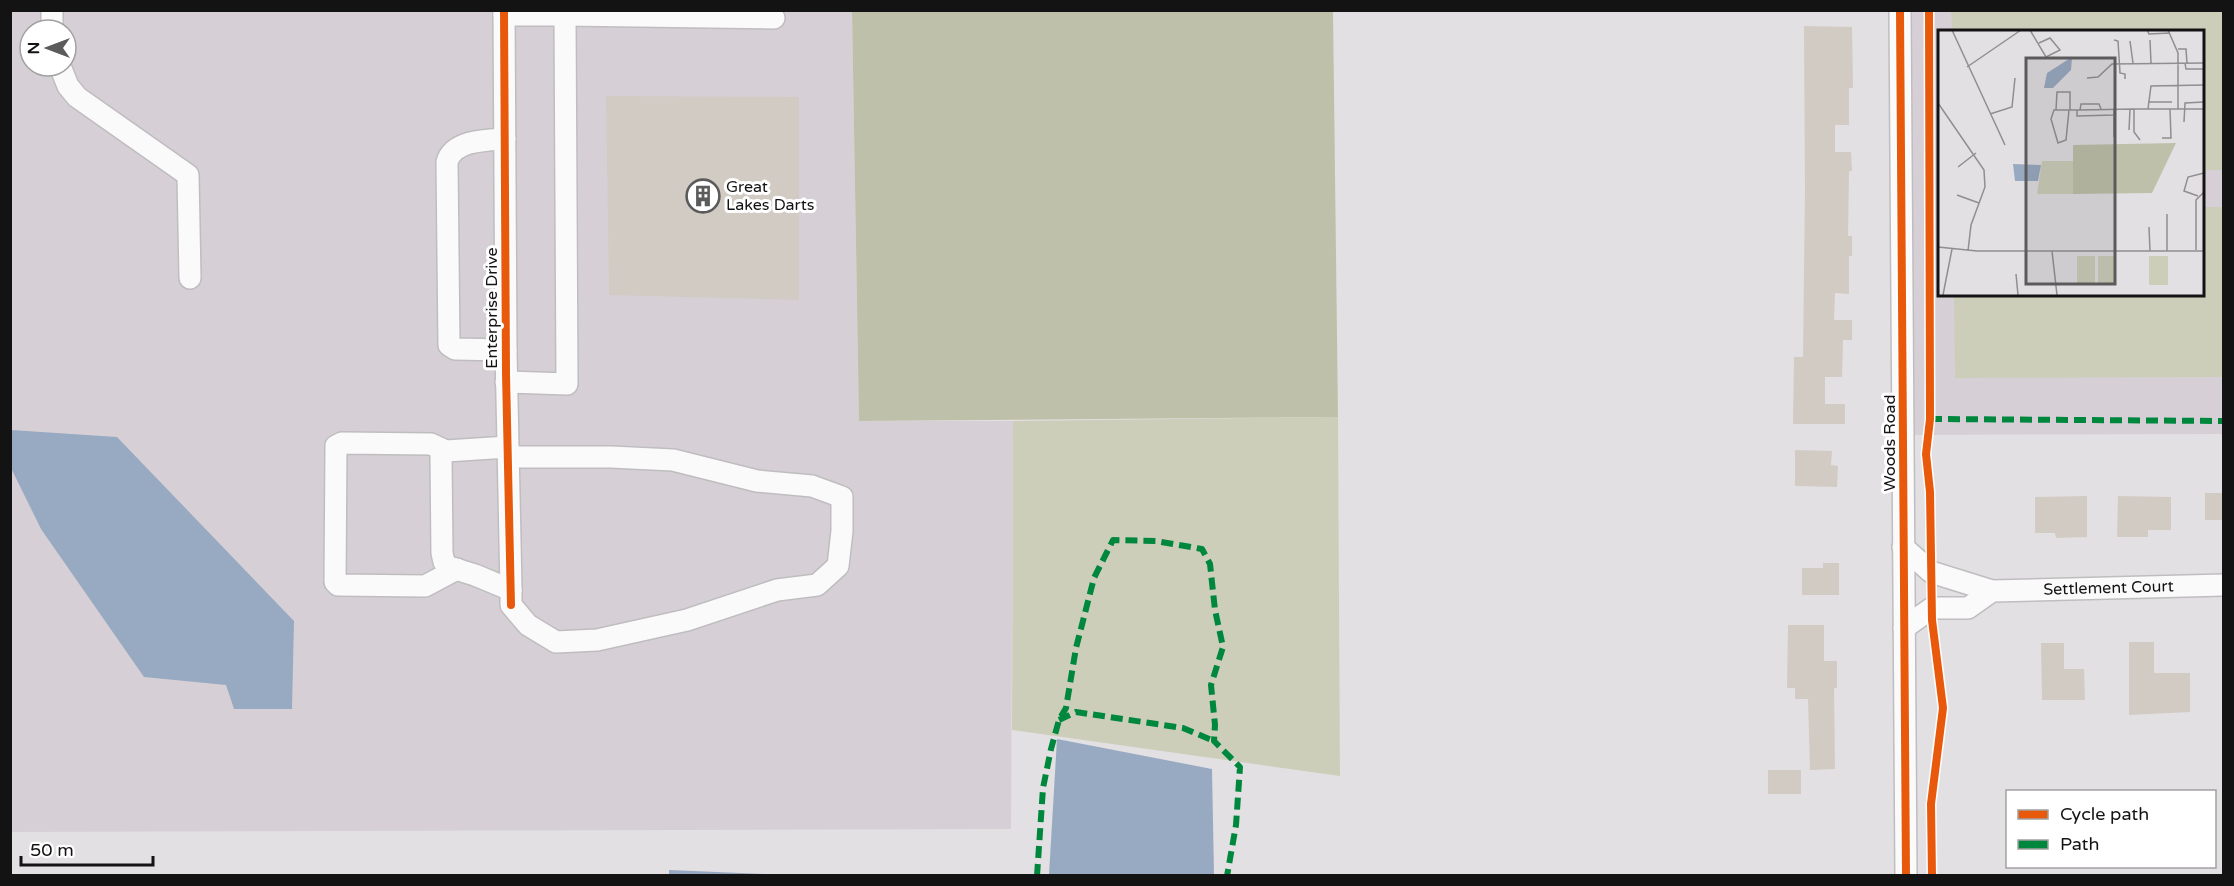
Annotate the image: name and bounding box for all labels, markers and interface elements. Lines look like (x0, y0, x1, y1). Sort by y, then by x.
north arrow (18, 18, 78, 78)
inset map (1938, 30, 2204, 296)
text: N (24, 42, 44, 54)
place label: Great Lakes Darts (726, 177, 814, 215)
building icon: Great Lakes Darts (685, 178, 721, 214)
street label: Enterprise Drive (482, 247, 502, 369)
street label: Woods Road (1880, 394, 1900, 492)
street label: Settlement Court (2043, 576, 2174, 600)
legend (2006, 790, 2216, 868)
text: Cycle path (2060, 803, 2149, 825)
scale bar (21, 829, 153, 867)
text: Path (2060, 833, 2099, 855)
text: 50 m (30, 839, 74, 861)

